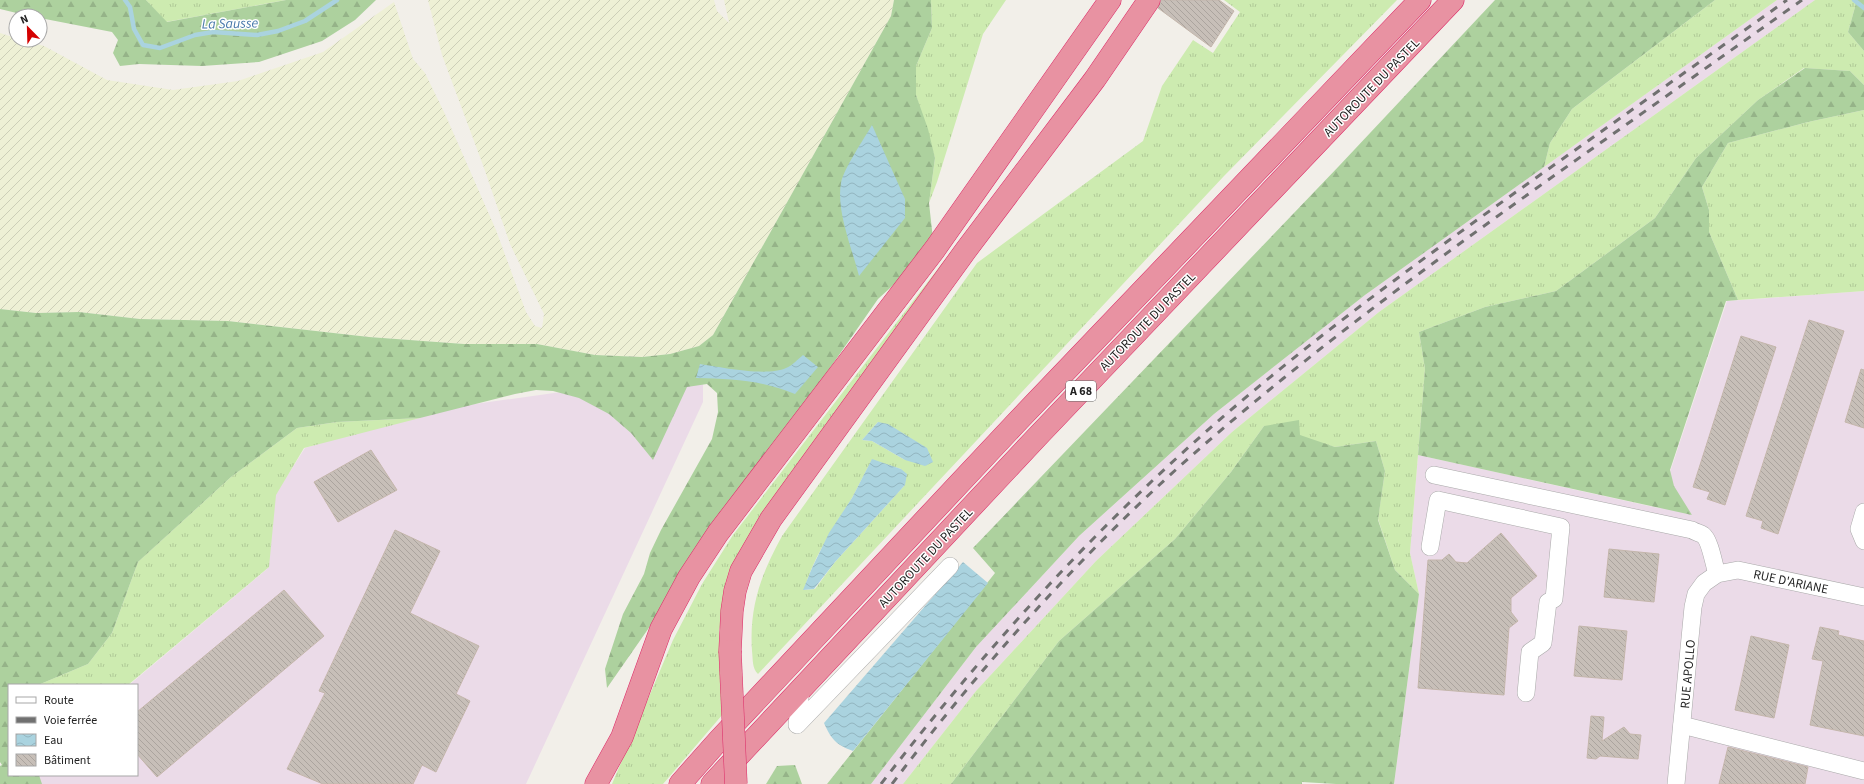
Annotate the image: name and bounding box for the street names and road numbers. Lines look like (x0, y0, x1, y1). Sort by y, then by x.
street label: AUTOROUTE DU PASTEL (1320, 34, 1424, 141)
street label: AUTOROUTE DU PASTEL (1096, 268, 1200, 375)
road number: A 68 (1066, 381, 1096, 401)
street label: AUTOROUTE DU PASTEL (874, 504, 977, 612)
street label: RUE D'ARIANE (1752, 565, 1830, 599)
street label: RUE APOLLO (1676, 639, 1700, 709)

